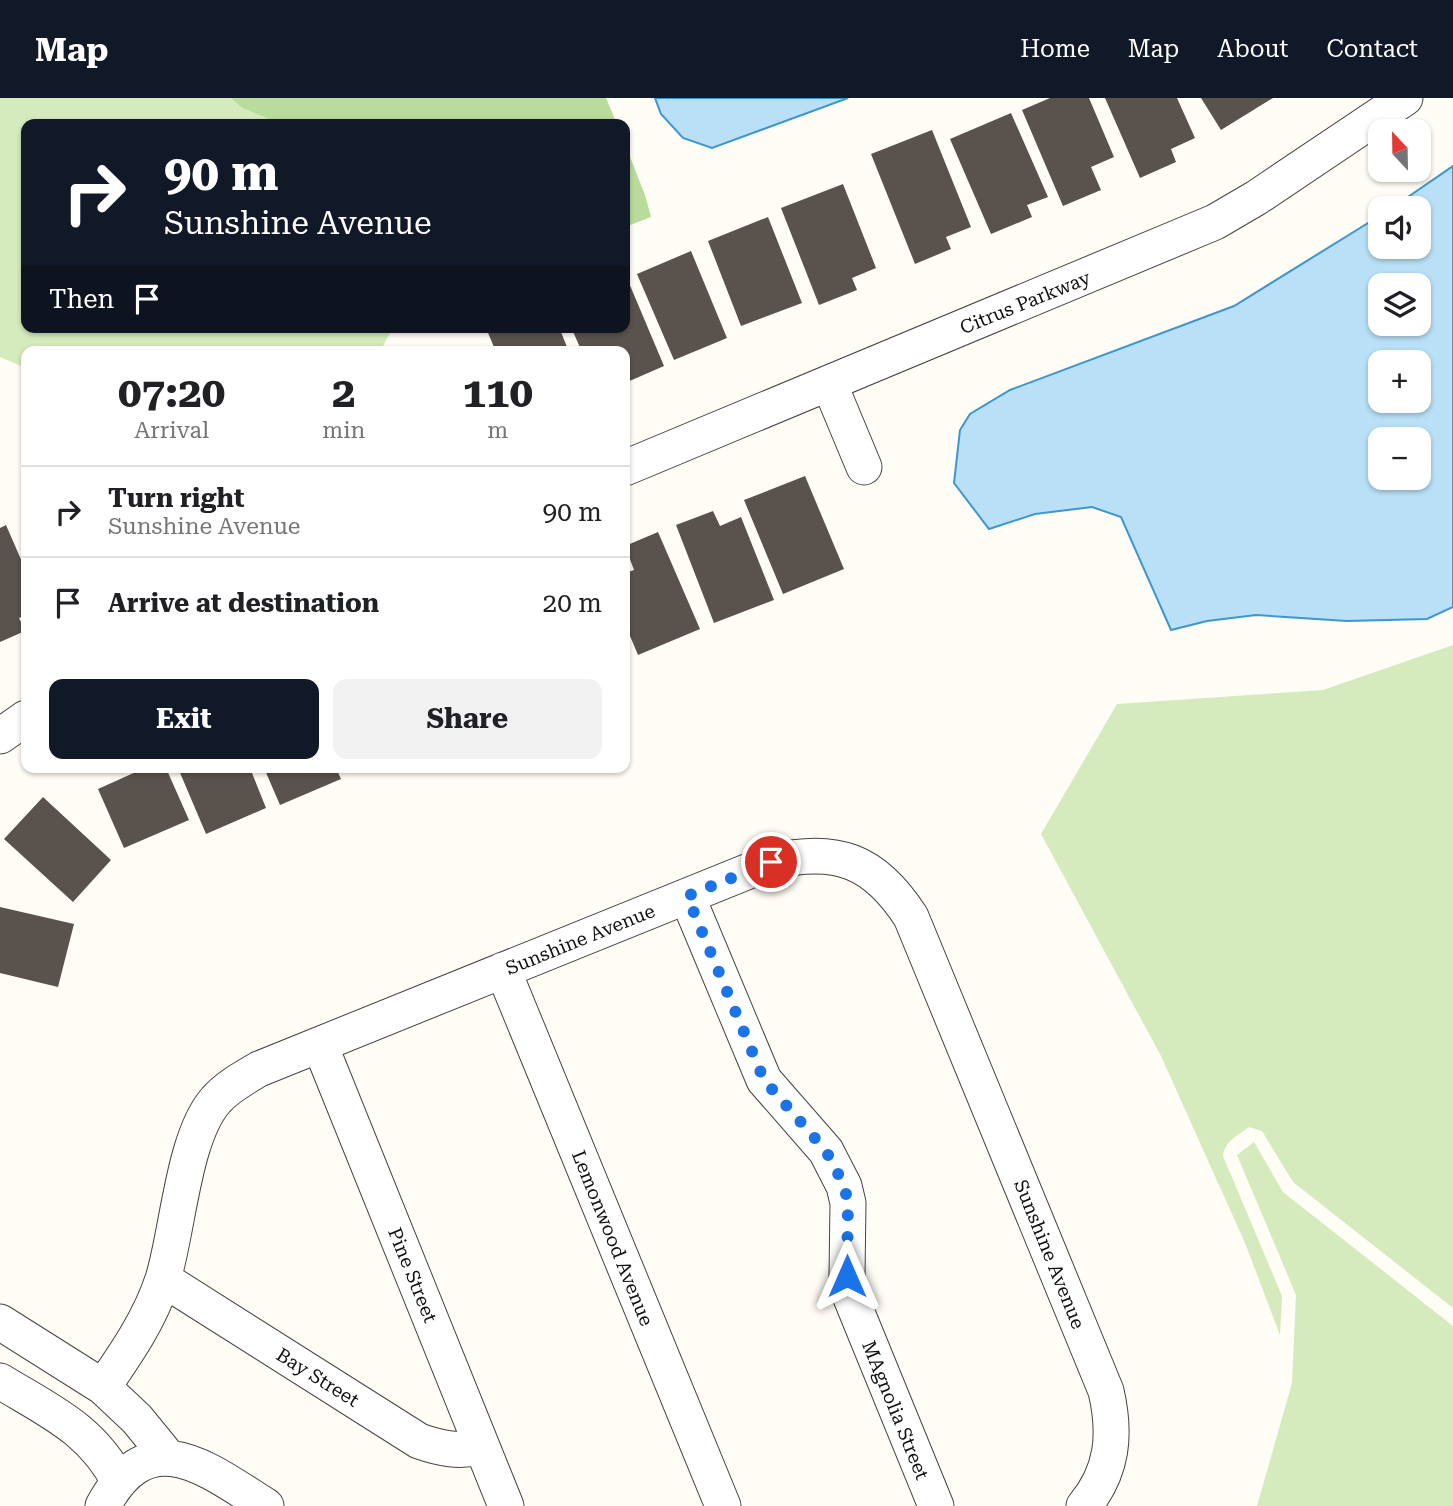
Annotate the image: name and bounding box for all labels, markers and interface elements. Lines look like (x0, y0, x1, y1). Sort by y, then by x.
text: Map (35, 30, 109, 69)
text: Home (1020, 35, 1090, 63)
text: Map (1128, 35, 1179, 63)
text: About (1217, 35, 1288, 63)
text: Contact (1326, 35, 1418, 63)
north arrow (1368, 119, 1432, 182)
map controls (1368, 119, 1431, 490)
text: 90 m (164, 145, 279, 202)
icon: right (49, 147, 140, 238)
button: sound (1368, 196, 1431, 259)
text: Sunshine Avenue (164, 204, 432, 242)
street label: Citrus Parkway (957, 266, 1094, 339)
button: layers (1368, 273, 1431, 336)
icon: arrive (128, 280, 166, 318)
text: Then (49, 284, 114, 314)
button: + (1368, 350, 1431, 413)
text: 07:20 (118, 368, 225, 417)
text: 2 (332, 368, 356, 417)
text: 110 (462, 368, 533, 417)
text: Arrival (134, 417, 209, 444)
text: min (322, 417, 365, 444)
text: m (487, 417, 508, 444)
button: − (1368, 427, 1431, 490)
text: Turn right (108, 483, 244, 513)
icon: right (49, 493, 87, 531)
text: 90 m (543, 497, 602, 527)
text: Sunshine Avenue (108, 513, 300, 540)
icon: arrive (49, 584, 87, 622)
text: Arrive at destination (108, 588, 379, 618)
text: 20 m (543, 588, 602, 618)
button: Exit (49, 679, 319, 759)
button: Share (333, 679, 602, 759)
pin (741, 832, 801, 892)
icon: arrive (752, 843, 790, 881)
street label: Sunshine Avenue (502, 899, 658, 980)
street label: Lemonwood Avenue (567, 1147, 658, 1329)
street label: Sunshine Avenue (1009, 1176, 1090, 1332)
street label: Pine Street (383, 1224, 442, 1326)
position arrow (810, 1239, 884, 1313)
street label: MAgnolia Street (857, 1337, 934, 1483)
street label: Bay Street (272, 1343, 363, 1412)

